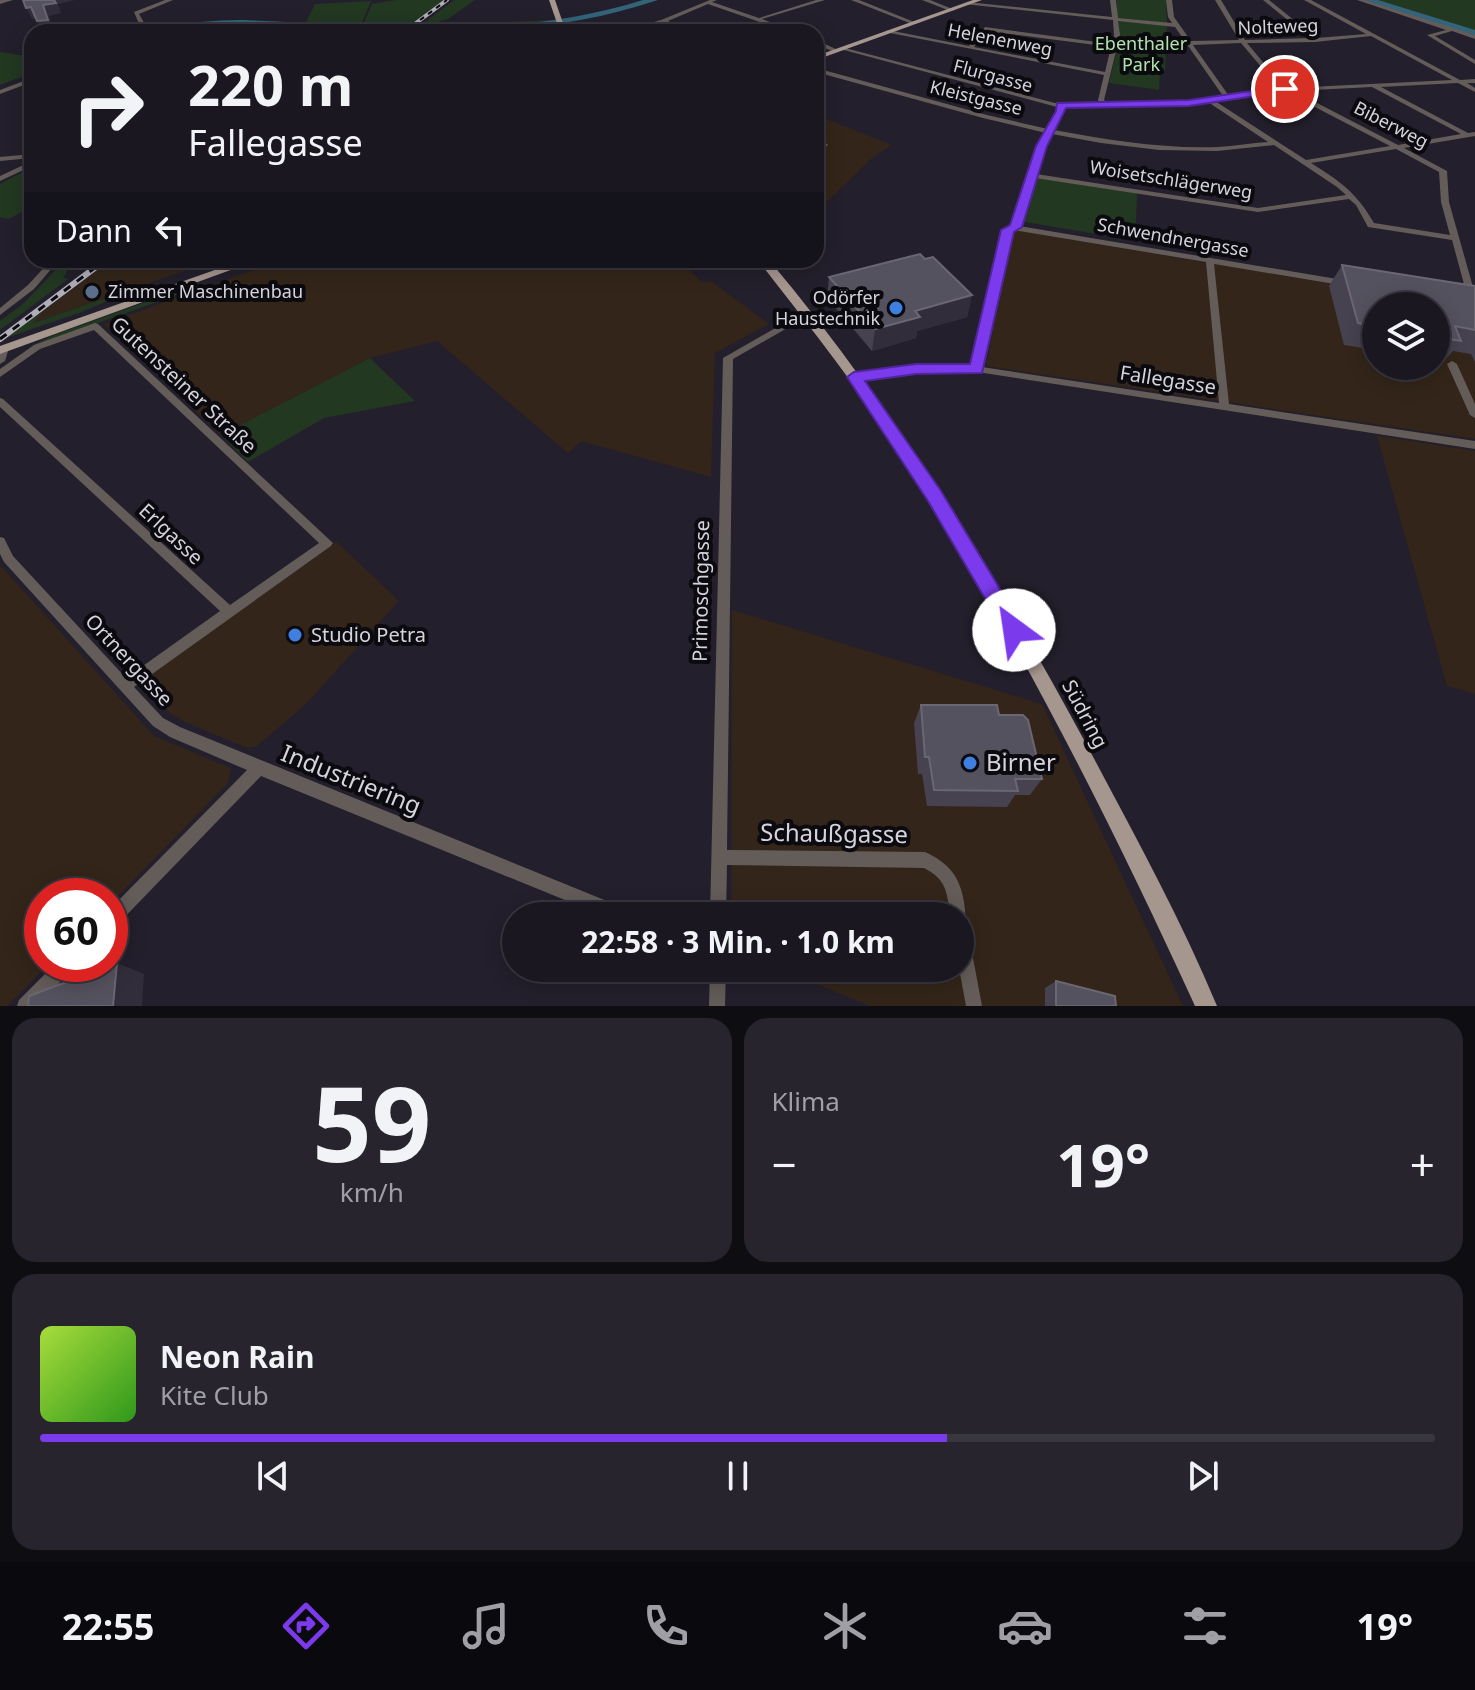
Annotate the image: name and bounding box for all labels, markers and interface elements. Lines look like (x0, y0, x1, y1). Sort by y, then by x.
street label: Nolteweg (1237, 13, 1319, 39)
street label: Helenenweg (946, 17, 1055, 61)
park label: Ebenthaler Park (1095, 31, 1188, 76)
text: 220 m (188, 46, 353, 122)
street label: Flurgasse (951, 53, 1035, 97)
pin (1251, 55, 1319, 123)
icon: right (56, 56, 160, 160)
icon: arrive (1263, 67, 1307, 111)
street label: Kleistgasse (928, 74, 1025, 120)
street label: Biberweg (1350, 95, 1433, 153)
text: Fallegasse (188, 118, 363, 167)
street label: Woisetschlägerweg (1088, 154, 1254, 204)
icon: left (148, 208, 192, 252)
text: Dann (56, 210, 132, 251)
street label: Schwendnergasse (1096, 212, 1251, 262)
place label: Zimmer Maschinenbau (108, 279, 303, 303)
marker: Zimmer Maschinenbau (83, 283, 101, 301)
place label: Odörfer Haustechnik (775, 285, 881, 330)
map controls (1362, 292, 1450, 380)
button: layers (1362, 292, 1450, 380)
marker: Odörfer Haustechnik (887, 299, 905, 317)
street label: Gutensteiner Straße (106, 310, 263, 459)
street label: Fallegasse (1118, 359, 1218, 400)
street label: Erlgasse (133, 497, 209, 570)
street label: Primoschgasse (686, 520, 715, 662)
position arrow (972, 588, 1056, 672)
street label: Ortnergasse (80, 608, 179, 712)
place label: Studio Petra (311, 621, 426, 648)
marker: Studio Petra (286, 626, 304, 644)
street label: Südring (1056, 675, 1115, 753)
street label: Industriering (277, 736, 426, 822)
place label: Birner (986, 745, 1056, 778)
marker: Birner (961, 754, 979, 772)
street label: Schaußgasse (760, 815, 908, 850)
speed limit sign: 60 (24, 878, 128, 982)
text: 22:58 · 3 Min. · 1.0 km (581, 921, 895, 962)
text: 59 (312, 1051, 431, 1192)
text: Klima (772, 1083, 840, 1119)
text: 19° (1056, 1123, 1150, 1205)
text: − (772, 1134, 797, 1194)
text: + (1410, 1134, 1435, 1194)
text: km/h (340, 1174, 404, 1210)
text: Neon Rain (160, 1336, 314, 1377)
text: Kite Club (160, 1377, 269, 1413)
icon: previous (251, 1454, 295, 1498)
icon: pause (716, 1454, 760, 1498)
icon: next (1181, 1454, 1225, 1498)
icon: directions (278, 1598, 334, 1654)
icon: music (458, 1598, 514, 1654)
icon: phone (638, 1598, 694, 1654)
icon: climate (817, 1598, 873, 1654)
icon: car (997, 1598, 1053, 1654)
icon: filters (1177, 1598, 1233, 1654)
text: 22:55 (62, 1602, 154, 1651)
text: 19° (1357, 1602, 1413, 1651)

